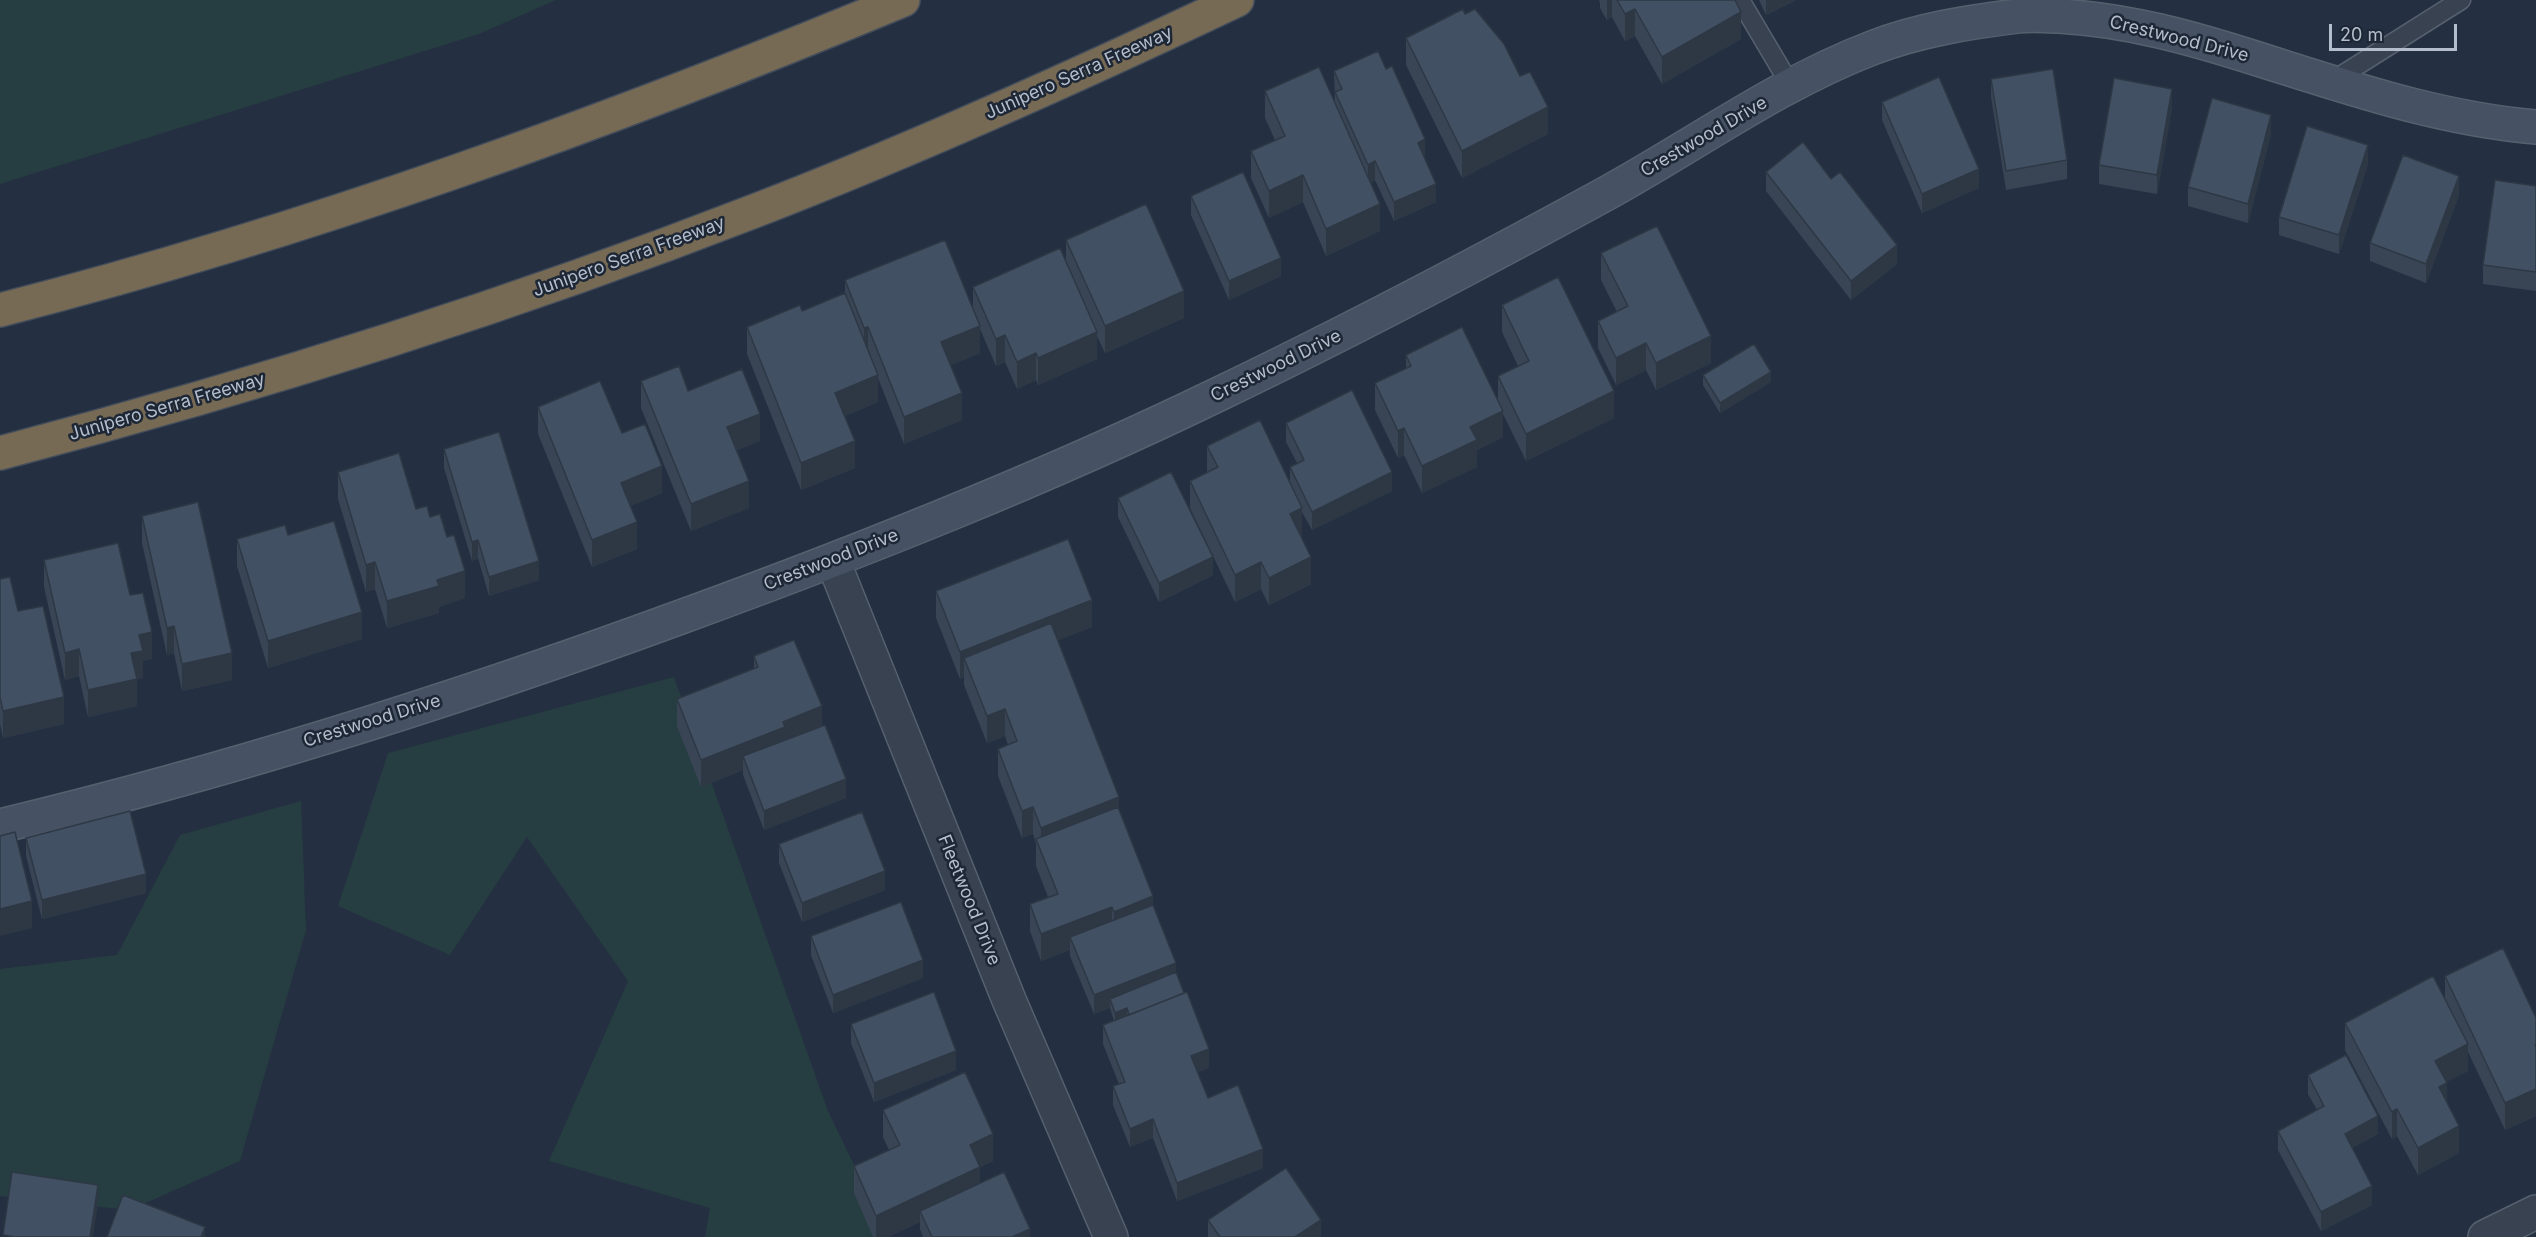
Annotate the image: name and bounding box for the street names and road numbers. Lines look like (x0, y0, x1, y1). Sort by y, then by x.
street label: Crestwood Drive (2107, 11, 2251, 67)
street label: Junipero Serra Freeway (982, 22, 1176, 124)
street label: Crestwood Drive (1637, 92, 1771, 182)
street label: Junipero Serra Freeway (530, 212, 728, 302)
street label: Crestwood Drive (1207, 325, 1345, 407)
street label: Junipero Serra Freeway (67, 369, 267, 445)
street label: Crestwood Drive (761, 524, 901, 596)
street label: Crestwood Drive (301, 690, 443, 752)
street label: Fleetwood Drive (933, 832, 1005, 968)

